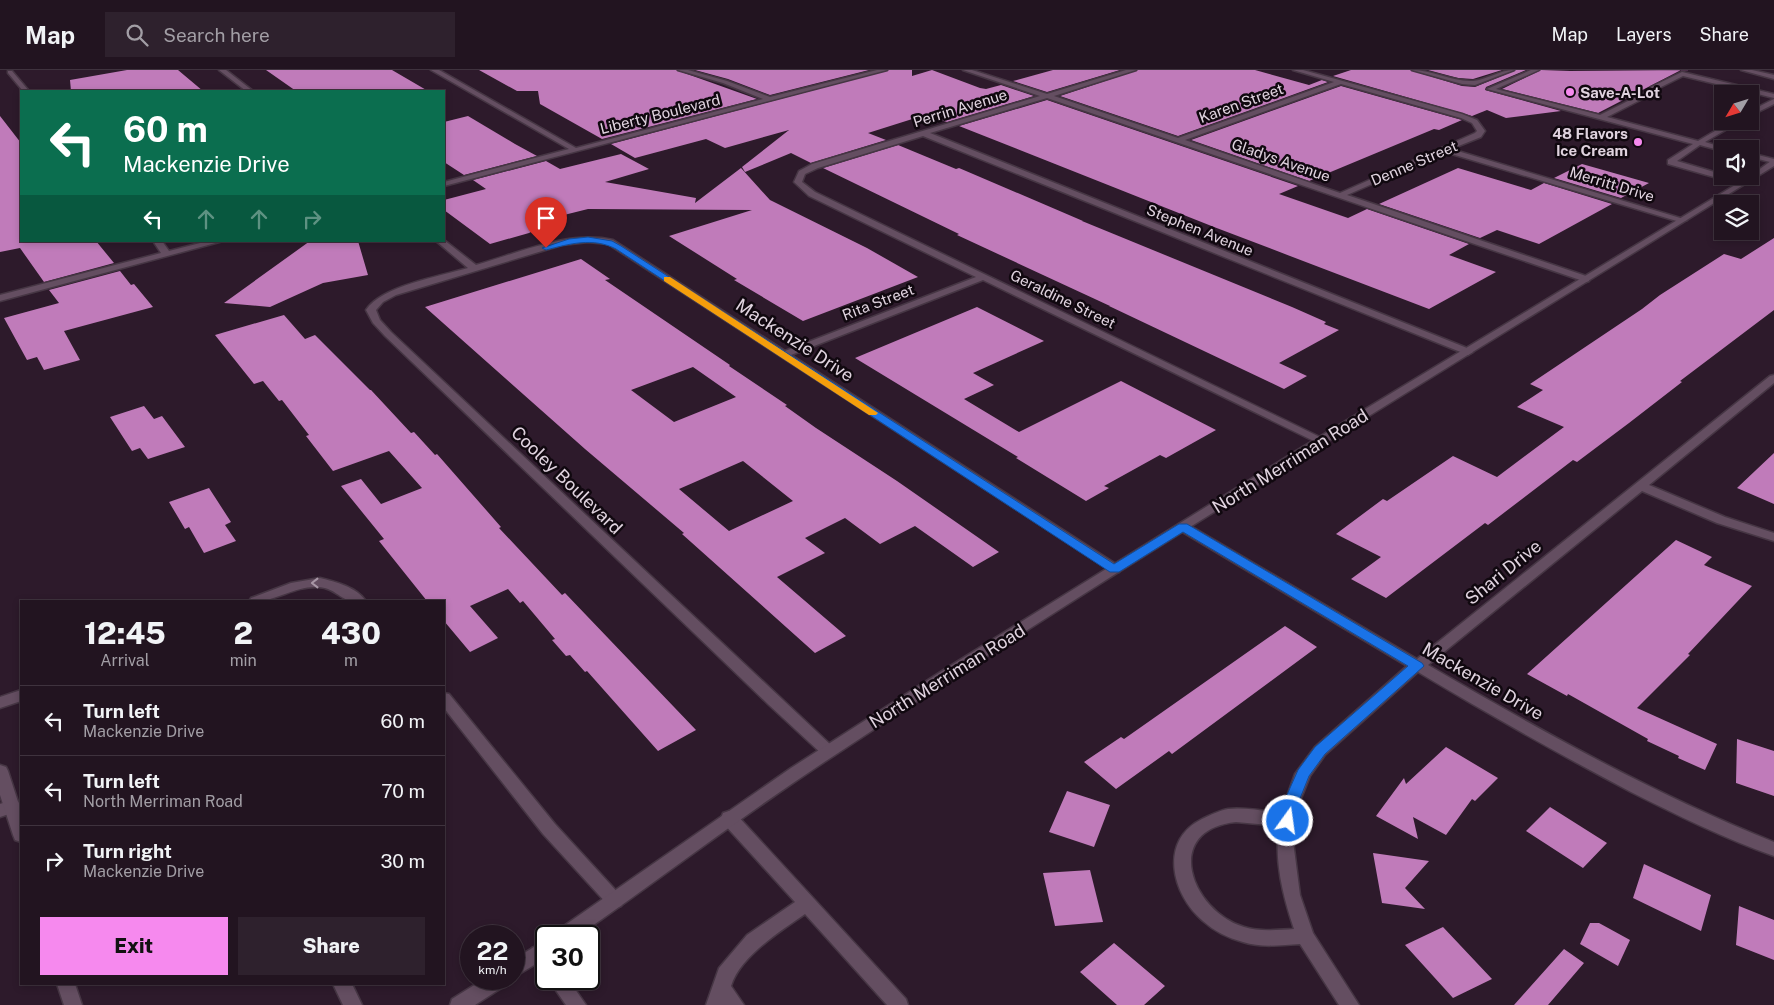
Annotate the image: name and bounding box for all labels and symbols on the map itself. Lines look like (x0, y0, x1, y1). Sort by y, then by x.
street label: Karen Street (1196, 80, 1286, 126)
place label: Save-A-Lot (1580, 84, 1660, 101)
north arrow (1714, 85, 1759, 130)
street label: Perrin Avenue (911, 86, 1009, 130)
marker: Save-A-Lot (1564, 86, 1576, 98)
street label: Liberty Boulevard (598, 91, 722, 137)
place label: 48 Flavors Ice Cream (1552, 125, 1628, 159)
street label: Gladys Avenue (1229, 135, 1333, 185)
marker: 48 Flavors Ice Cream (1632, 136, 1644, 148)
street label: Denne Street (1368, 137, 1460, 189)
street label: Merritt Drive (1568, 163, 1656, 205)
pin (525, 197, 567, 248)
street label: Stephen Avenue (1144, 201, 1256, 259)
street label: Geraldine Street (1008, 266, 1119, 332)
street label: Rita Street (840, 281, 916, 323)
street label: Mackenzie Drive (732, 294, 858, 386)
street label: North Merriman Road (1208, 404, 1372, 518)
street label: Cooley Boulevard (507, 422, 627, 538)
street label: Shari Drive (1461, 535, 1545, 609)
one-way arrow (311, 578, 318, 588)
street label: North Merriman Road (865, 619, 1029, 733)
street label: Mackenzie Drive (1419, 638, 1547, 724)
position arrow (1261, 794, 1313, 846)
speed limit sign: 30 (535, 925, 600, 990)

